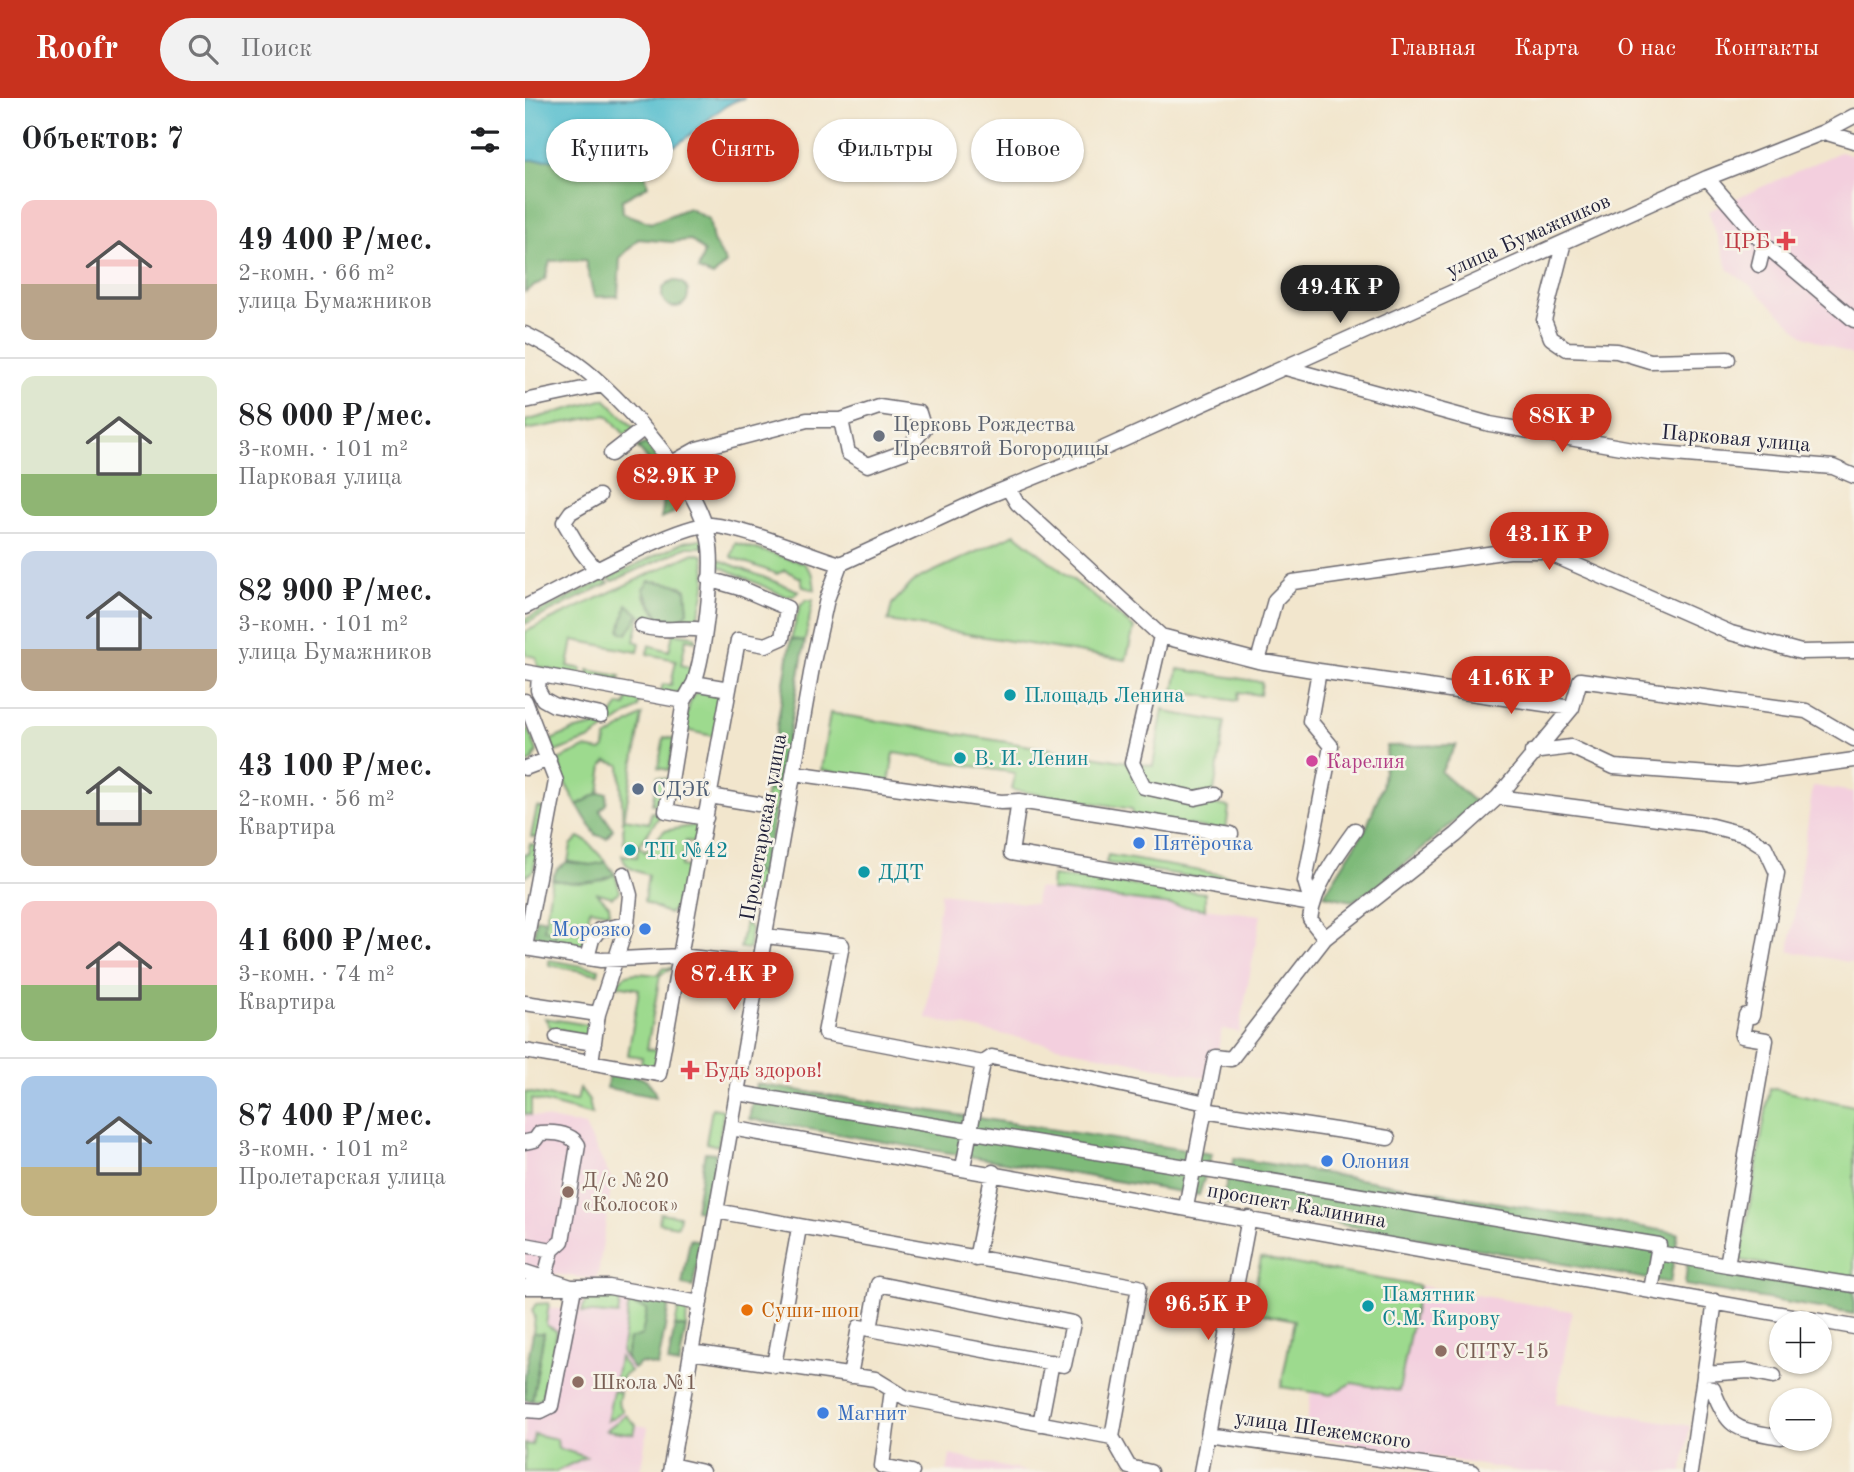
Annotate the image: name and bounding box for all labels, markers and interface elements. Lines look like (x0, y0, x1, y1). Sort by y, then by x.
search box (160, 18, 650, 81)
icon: search (184, 30, 222, 68)
text: Roofr (35, 33, 118, 66)
text: Поиск (240, 36, 312, 62)
text: Главная (1390, 37, 1476, 61)
text: Карта (1514, 37, 1579, 61)
text: О нас (1617, 37, 1676, 61)
text: Контакты (1714, 37, 1819, 61)
chip: Купить (546, 119, 673, 182)
chip: Снять (687, 119, 799, 182)
chip: Фильтры (813, 119, 957, 182)
chip: Новое (971, 119, 1084, 182)
icon: filters (466, 121, 504, 159)
text: Объектов: 7 (21, 125, 184, 155)
street label: улица Бумажников (1443, 191, 1614, 282)
text: 49 400 ₽/мес. (238, 226, 432, 256)
icon: home (77, 228, 161, 312)
marker: ЦРБ (1776, 231, 1796, 251)
place label: ЦРБ (1724, 232, 1770, 253)
text: 2-комн. · 66 m² (238, 262, 395, 285)
pin: 49.4K ₽ (1275, 266, 1405, 325)
text: 49.4K ₽ (1297, 276, 1383, 299)
text: улица Бумажников (238, 290, 432, 313)
pin: 88K ₽ (1513, 394, 1611, 454)
text: 88 000 ₽/мес. (238, 402, 432, 432)
icon: home (77, 404, 161, 488)
text: 88K ₽ (1529, 405, 1595, 428)
place label: Церковь Рождества Пресвятой Богородицы (893, 415, 1109, 460)
street label: Парковая улица (1660, 423, 1811, 456)
marker: Церковь Рождества Пресвятой Богородицы (871, 428, 887, 444)
text: 3-комн. · 101 m² (238, 438, 408, 461)
pin: 82.9K ₽ (611, 454, 741, 514)
text: 82.9K ₽ (633, 465, 719, 488)
text: Парковая улица (238, 466, 402, 489)
pin: 43.1K ₽ (1484, 512, 1614, 572)
text: 43.1K ₽ (1506, 523, 1592, 546)
text: 82 900 ₽/мес. (238, 577, 432, 607)
icon: home (77, 579, 161, 663)
text: 3-комн. · 101 m² (238, 613, 408, 636)
text: улица Бумажников (238, 641, 432, 664)
pin: 41.6K ₽ (1446, 656, 1576, 716)
text: 41.6K ₽ (1468, 667, 1554, 690)
place label: Площадь Ленина (1024, 686, 1185, 707)
marker: Площадь Ленина (1002, 687, 1018, 703)
street label: Пролетарская улица (738, 732, 791, 923)
place label: В. И. Ленин (974, 749, 1089, 770)
marker: В. И. Ленин (952, 750, 968, 766)
text: 43 100 ₽/мес. (238, 752, 432, 782)
place label: Карелия (1326, 752, 1405, 773)
marker: Карелия (1304, 753, 1320, 769)
icon: home (77, 754, 161, 838)
place label: СДЭК (652, 780, 710, 801)
marker: СДЭК (630, 781, 646, 797)
text: 2-комн. · 56 m² (238, 788, 395, 811)
text: Квартира (238, 816, 336, 839)
place label: Пятёрочка (1153, 834, 1253, 855)
marker: Пятёрочка (1131, 835, 1147, 851)
place label: ТП №42 (644, 841, 728, 862)
marker: ТП №42 (622, 842, 638, 858)
place label: ДДТ (878, 863, 924, 884)
marker: ДДТ (856, 864, 872, 880)
place label: Морозко (552, 920, 631, 941)
marker: Морозко (637, 921, 653, 937)
text: 41 600 ₽/мес. (238, 927, 432, 957)
icon: home (77, 929, 161, 1013)
pin: 87.4K ₽ (669, 953, 799, 1012)
text: 3-комн. · 74 m² (238, 963, 395, 986)
text: 87.4K ₽ (691, 963, 777, 986)
text: Квартира (238, 991, 336, 1014)
place label: Будь здоров! (704, 1061, 822, 1082)
marker: Будь здоров! (682, 1062, 698, 1078)
text: 87 400 ₽/мес. (238, 1102, 432, 1132)
icon: home (77, 1104, 161, 1188)
text: 3-комн. · 101 m² (238, 1138, 408, 1161)
place label: Олония (1341, 1152, 1410, 1173)
marker: Олония (1319, 1153, 1335, 1169)
text: Пролетарская улица (238, 1166, 446, 1189)
place label: Д/с №20 «Колосок» (582, 1171, 679, 1216)
street label: проспект Калинина (1205, 1180, 1388, 1233)
marker: Д/с №20 «Колосок» (560, 1184, 576, 1200)
pin: 96.5K ₽ (1143, 1282, 1273, 1342)
place label: Памятник С.М. Кирову (1382, 1285, 1500, 1330)
text: 96.5K ₽ (1165, 1293, 1251, 1316)
marker: Памятник С.М. Кирову (1360, 1298, 1376, 1314)
place label: Суши-шоп (761, 1301, 859, 1322)
marker: Суши-шоп (739, 1302, 755, 1318)
map controls (1769, 1311, 1832, 1451)
button: + (1769, 1311, 1832, 1374)
place label: СПТУ-15 (1455, 1342, 1549, 1363)
marker: СПТУ-15 (1433, 1343, 1449, 1359)
place label: Школа №1 (592, 1373, 698, 1394)
marker: Школа №1 (570, 1374, 586, 1390)
button: − (1769, 1388, 1832, 1451)
place label: Магнит (837, 1404, 907, 1425)
marker: Магнит (815, 1405, 831, 1421)
street label: улица Шежемского (1233, 1408, 1412, 1453)

